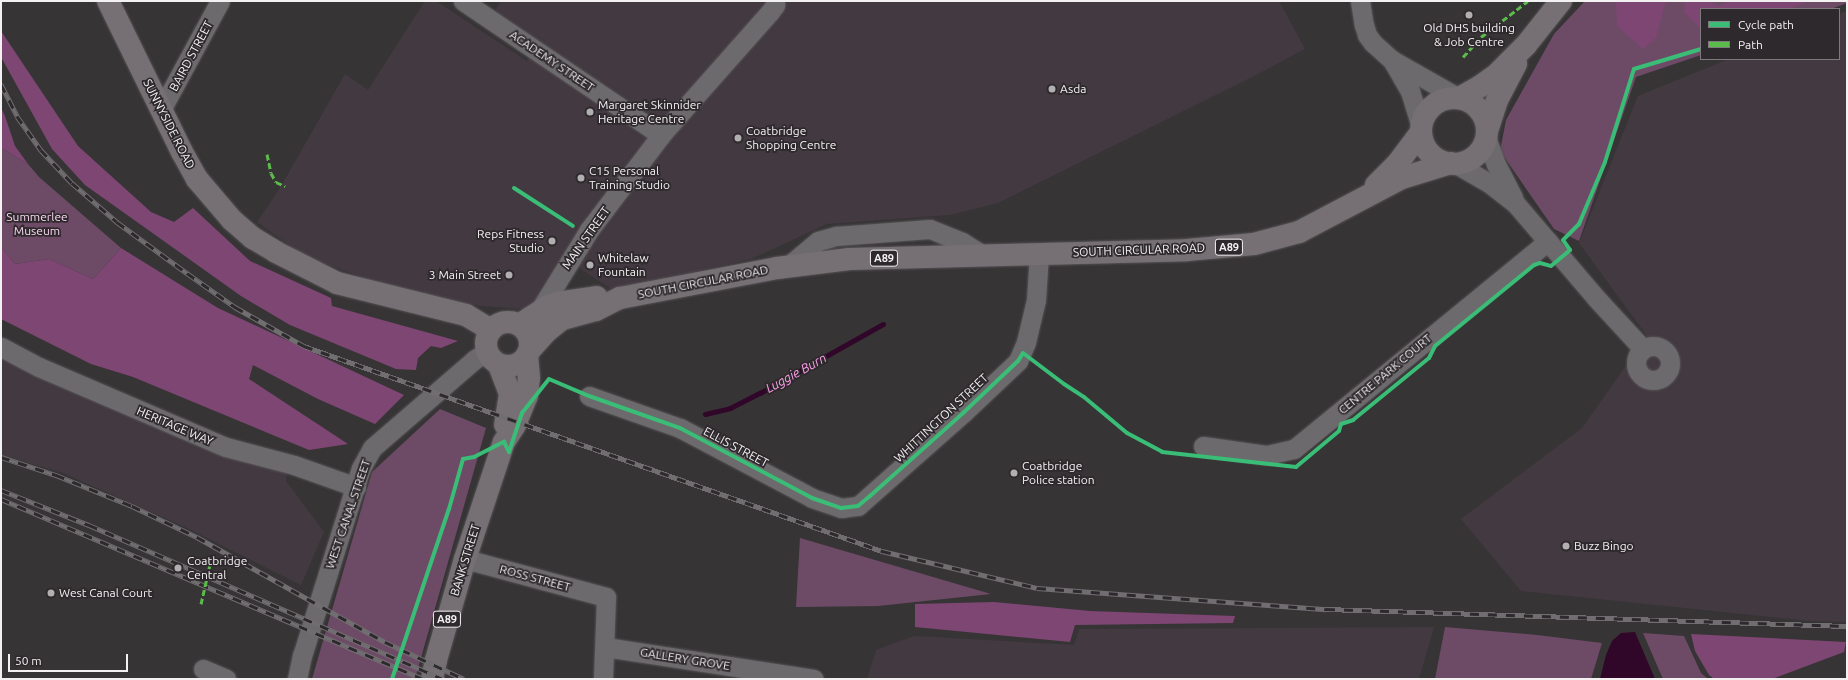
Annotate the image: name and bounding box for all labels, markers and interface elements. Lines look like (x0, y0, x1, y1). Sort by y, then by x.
legend (1700, 8, 1840, 60)
marker: Old DHS building & Job Centre (1464, 10, 1474, 20)
street label: BAIRD STREET (166, 18, 216, 94)
text: Cycle path (1738, 18, 1794, 31)
place label: Old DHS building & Job Centre (1423, 21, 1515, 49)
street label: ACADEMY STREET (507, 27, 597, 95)
text: Path (1738, 38, 1763, 51)
street label: SUNNYSIDE ROAD (140, 77, 198, 171)
place label: Asda (1060, 82, 1086, 96)
marker: Asda (1047, 84, 1057, 94)
place label: Margaret Skinnider Heritage Centre (598, 98, 701, 126)
marker: Margaret Skinnider Heritage Centre (585, 107, 595, 117)
place label: Coatbridge Shopping Centre (746, 124, 836, 152)
marker: Coatbridge Shopping Centre (733, 133, 743, 143)
place label: C15 Personal Training Studio (589, 164, 670, 192)
marker: C15 Personal Training Studio (576, 173, 586, 183)
street label: MAIN STREET (559, 204, 613, 272)
park label: Summerlee Museum (6, 210, 68, 238)
place label: Reps Fitness Studio (477, 227, 544, 255)
marker: Reps Fitness Studio (547, 236, 557, 246)
road number: A89 (1214, 238, 1244, 256)
street label: SOUTH CIRCULAR ROAD (1073, 240, 1205, 260)
road number: A89 (869, 249, 899, 267)
place label: Whitelaw Fountain (598, 251, 649, 279)
marker: Whitelaw Fountain (585, 260, 595, 270)
street label: SOUTH CIRCULAR ROAD (637, 262, 769, 302)
place label: 3 Main Street (429, 268, 501, 282)
marker: 3 Main Street (504, 270, 514, 280)
street label: CENTRE PARK COURT (1335, 331, 1435, 417)
water label: Luggie Burn (763, 350, 829, 396)
street label: WHITTINGTON STREET (891, 371, 991, 465)
street label: HERITAGE WAY (135, 403, 215, 449)
street label: ELLIS STREET (701, 424, 771, 470)
street label: WEST CANAL STREET (323, 457, 373, 571)
place label: Coatbridge Police station (1022, 459, 1095, 487)
marker: Coatbridge Police station (1009, 468, 1019, 478)
street label: BANK STREET (447, 522, 483, 598)
place label: Buzz Bingo (1574, 539, 1634, 553)
marker: Buzz Bingo (1561, 541, 1571, 551)
place label: Coatbridge Central (187, 554, 247, 582)
marker: Coatbridge Central (172, 562, 184, 574)
street label: ROSS STREET (498, 562, 572, 594)
place label: West Canal Court (59, 586, 152, 600)
marker: West Canal Court (46, 588, 56, 598)
road number: A89 (432, 610, 462, 628)
street label: GALLERY GROVE (639, 645, 731, 673)
scale bar (10, 646, 130, 672)
text: 50 m (15, 654, 42, 667)

